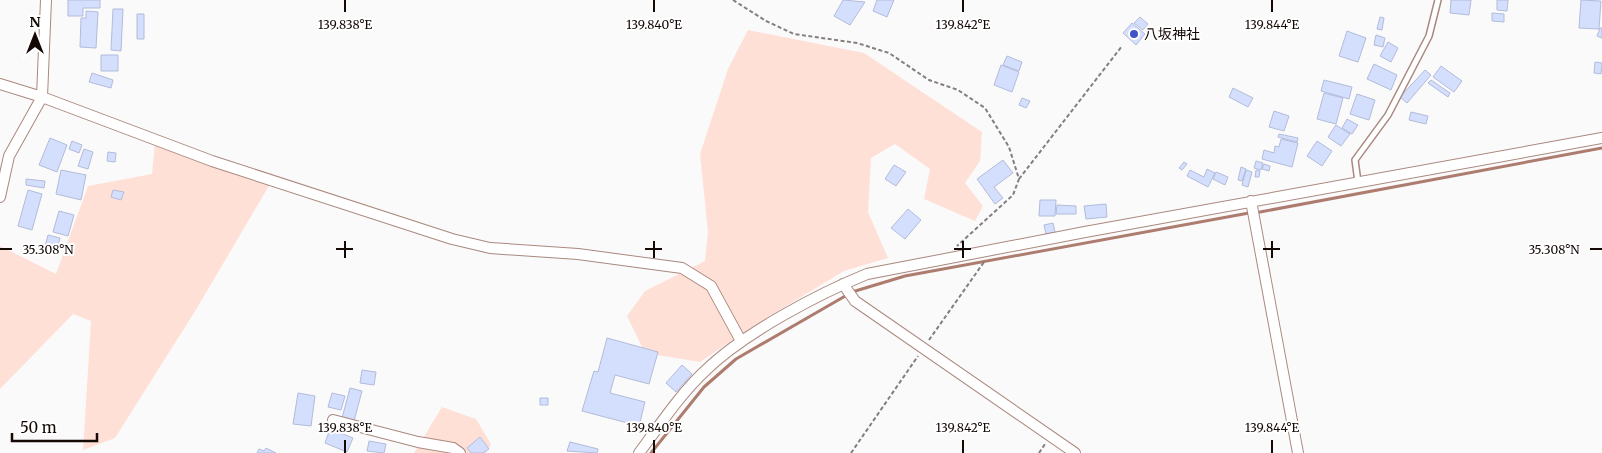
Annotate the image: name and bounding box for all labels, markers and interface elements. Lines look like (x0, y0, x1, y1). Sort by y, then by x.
north arrow (10, 10, 60, 60)
text: N (29, 13, 41, 31)
text: 139.838°E (318, 17, 372, 32)
text: 139.840°E (626, 17, 682, 32)
text: 139.842°E (936, 17, 991, 32)
text: 139.844°E (1245, 17, 1299, 32)
place label: 八坂神社 (1144, 25, 1200, 43)
marker: 八坂神社 (1128, 28, 1140, 40)
text: 35.308°N (22, 242, 74, 257)
text: 35.308°N (1528, 242, 1580, 257)
scale bar (12, 410, 98, 442)
text: 50 m (20, 418, 57, 437)
text: 139.838°E (318, 420, 372, 435)
text: 139.840°E (626, 420, 682, 435)
text: 139.842°E (936, 420, 991, 435)
text: 139.844°E (1245, 420, 1299, 435)

